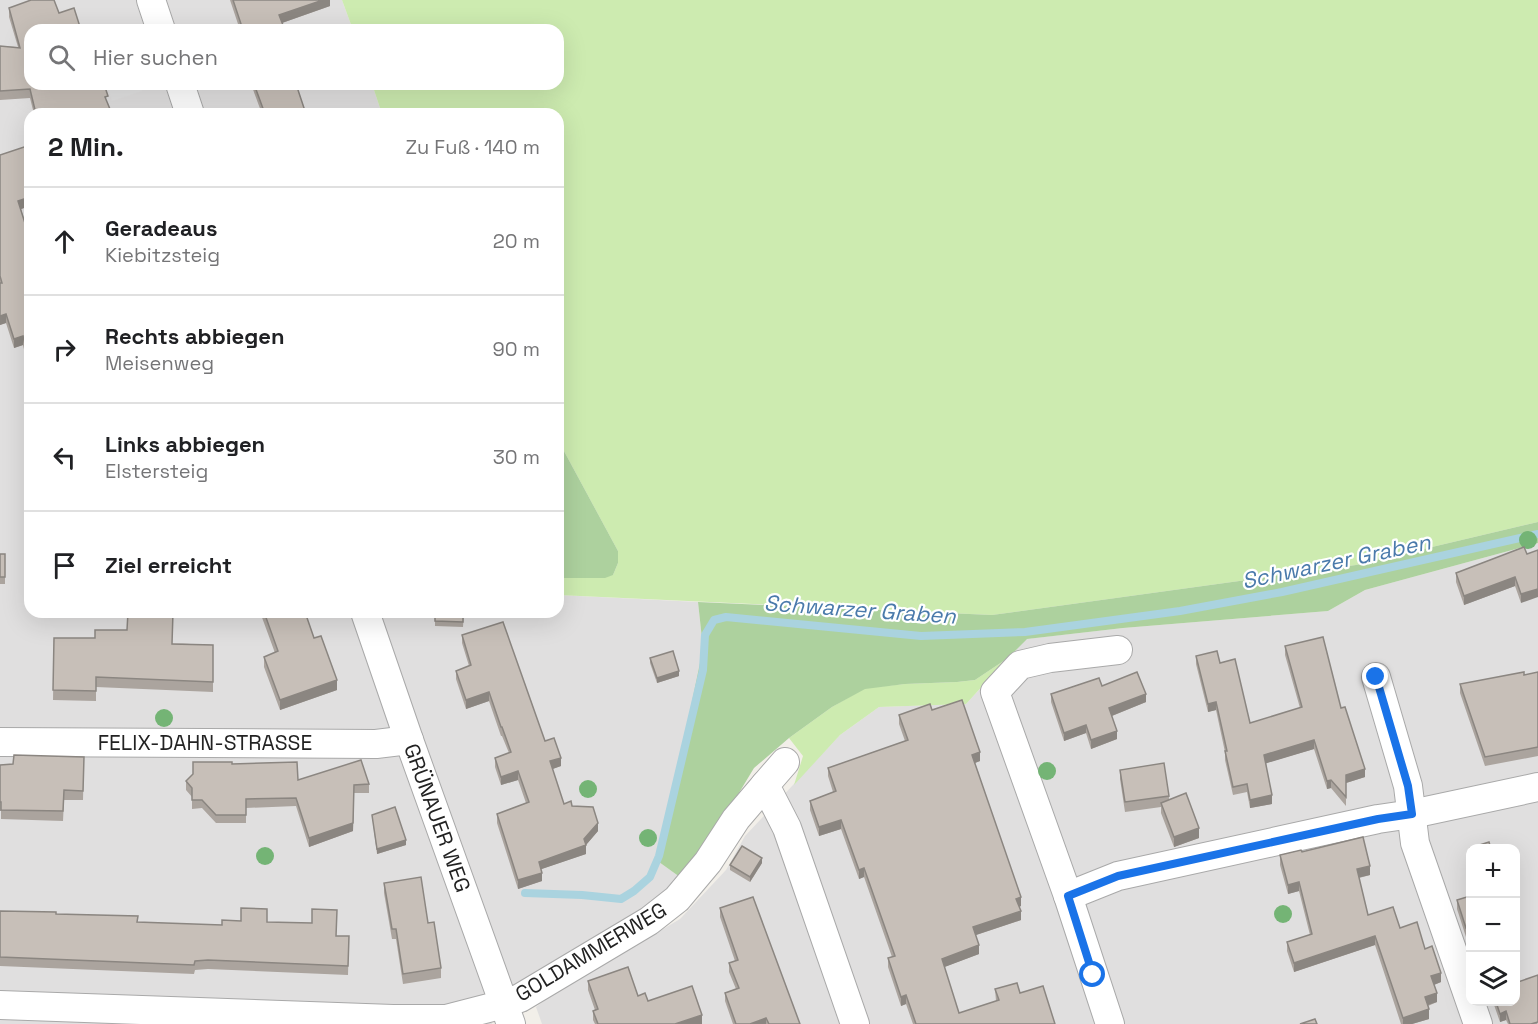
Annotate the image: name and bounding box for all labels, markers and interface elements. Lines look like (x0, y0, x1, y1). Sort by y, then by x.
search box (24, 24, 564, 90)
icon: search (45, 41, 78, 74)
text: Hier suchen (93, 43, 218, 71)
text: 2 Min. (48, 130, 124, 164)
text: Zu Fuß · 140 m (406, 134, 540, 160)
text: Geradeaus (105, 214, 217, 242)
icon: ahead (48, 225, 81, 258)
text: 20 m (493, 228, 540, 254)
text: Kiebitzsteig (105, 242, 220, 268)
text: Rechts abbiegen (105, 322, 285, 350)
icon: right (48, 333, 81, 366)
text: 90 m (493, 336, 540, 362)
text: Meisenweg (105, 350, 214, 376)
text: Links abbiegen (105, 430, 265, 458)
icon: left (48, 441, 81, 474)
text: 30 m (493, 444, 540, 470)
text: Elstersteig (105, 458, 208, 484)
water label: Schwarzer Graben (1239, 527, 1433, 595)
icon: arrive (48, 549, 81, 582)
text: Ziel erreicht (105, 551, 232, 579)
water label: Schwarzer Graben (763, 588, 957, 630)
route end (1362, 663, 1388, 689)
street label: FELIX-DAHN-STRASSE (98, 729, 312, 756)
street label: GRÜNAUER WEG (398, 740, 477, 896)
map controls (1466, 844, 1520, 1006)
button: + (1466, 844, 1520, 898)
street label: GOLDAMMERWEG (510, 896, 671, 1007)
button: − (1466, 898, 1520, 952)
button: layers (1466, 952, 1520, 1006)
route start (1079, 961, 1105, 987)

